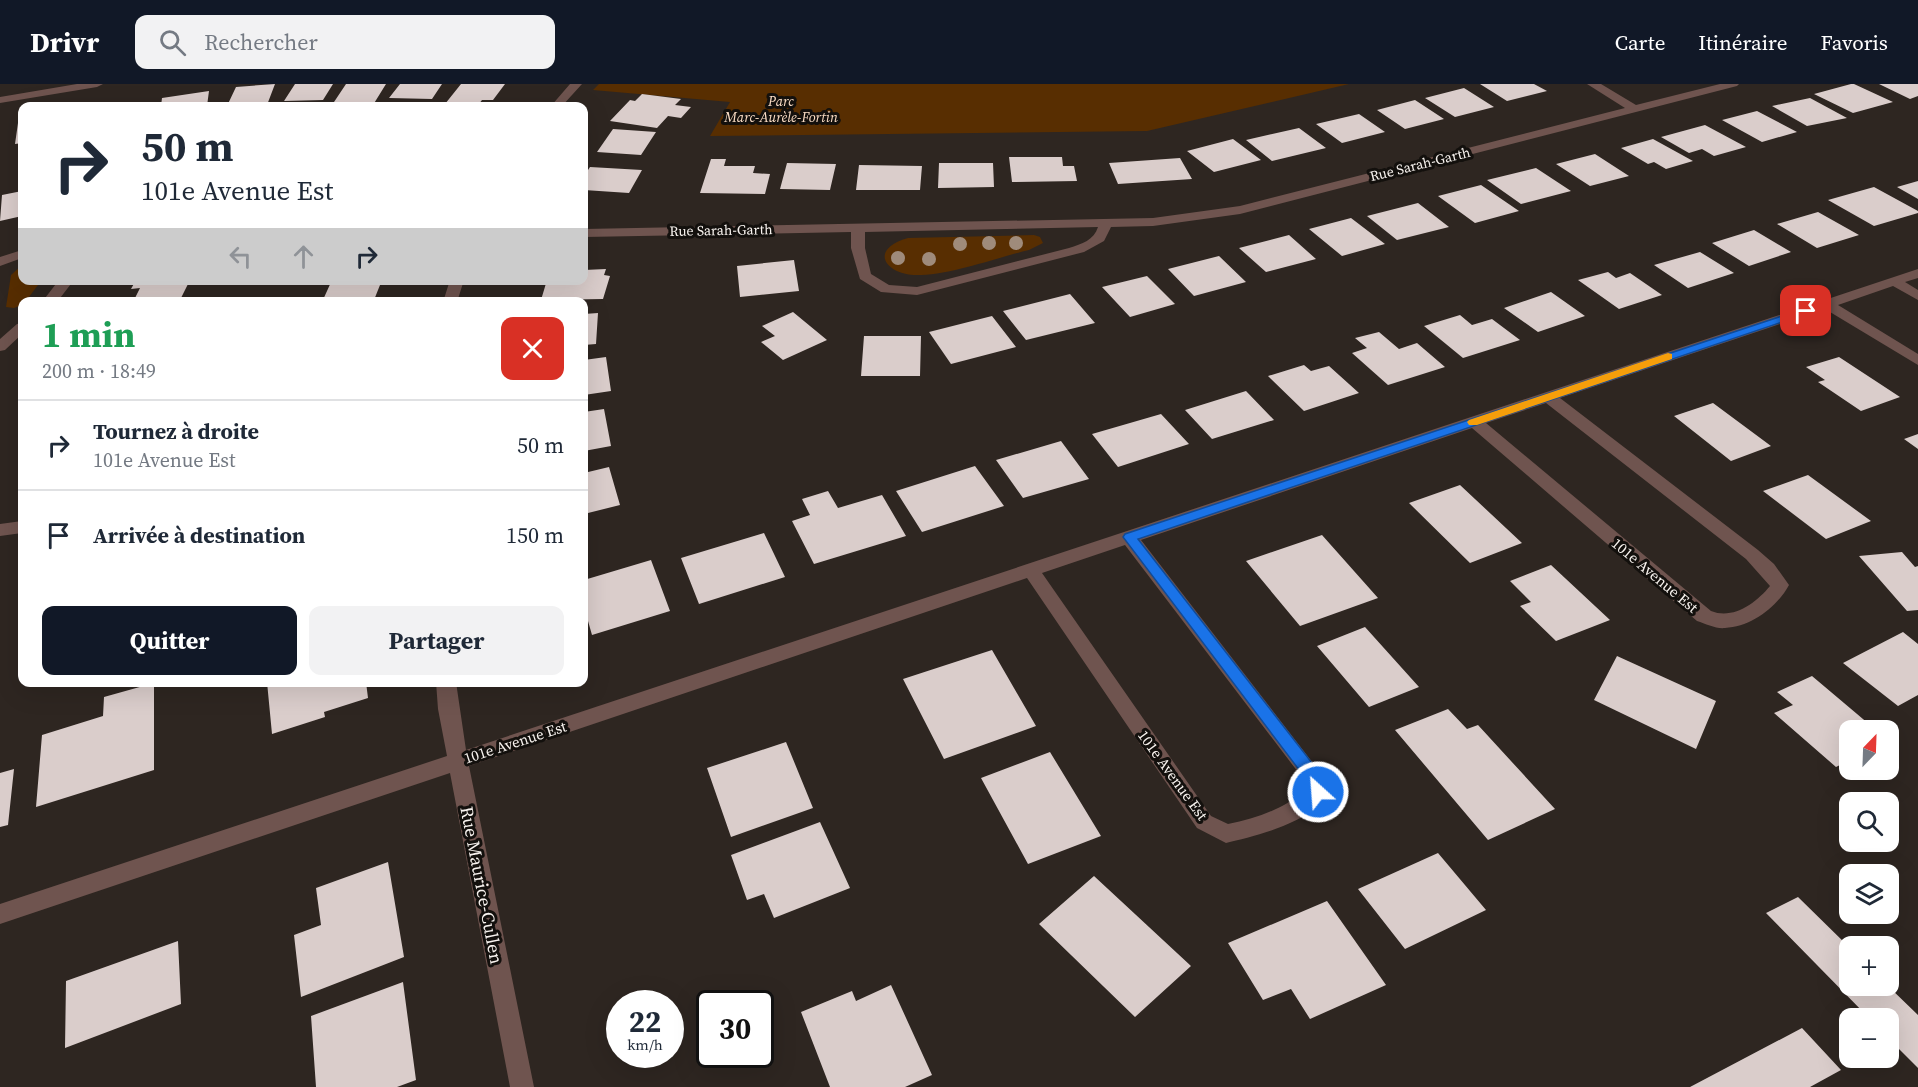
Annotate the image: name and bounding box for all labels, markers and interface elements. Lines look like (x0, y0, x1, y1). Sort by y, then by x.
search box (135, 15, 555, 69)
text: Drivr (30, 23, 99, 61)
icon: search (156, 26, 189, 59)
text: Rechercher (204, 27, 318, 57)
text: Carte (1615, 28, 1665, 57)
text: Itinéraire (1698, 28, 1787, 57)
text: Favoris (1820, 28, 1888, 57)
park label: Parc Marc-Aurèle-Fortin (723, 91, 838, 127)
text: 50 m (141, 117, 234, 175)
icon: right (42, 126, 120, 204)
street label: Rue Sarah-Garth (1368, 142, 1472, 186)
text: 101e Avenue Est (141, 172, 333, 209)
street label: Rue Sarah-Garth (669, 219, 773, 241)
icon: left (224, 240, 257, 273)
icon: ahead (287, 240, 320, 273)
icon: right (350, 240, 383, 273)
pin (1780, 285, 1831, 336)
icon: arrive (1789, 294, 1822, 327)
text: 1 min (42, 310, 135, 359)
button: close (501, 317, 564, 380)
text: 200 m · 18:49 (42, 357, 156, 385)
text: Tournez à droite (93, 416, 259, 446)
icon: right (42, 429, 75, 462)
text: 50 m (517, 430, 564, 460)
text: 101e Avenue Est (93, 446, 235, 474)
icon: arrive (42, 519, 75, 552)
text: Arrivée à destination (93, 520, 305, 550)
text: 150 m (506, 520, 564, 550)
street label: 101e Avenue Est (1607, 533, 1703, 617)
button: Quitter (42, 606, 297, 675)
button: Partager (309, 606, 564, 675)
street label: 101e Avenue Est (461, 715, 569, 768)
north arrow (1839, 720, 1899, 780)
map controls (1839, 720, 1899, 1068)
street label: 101e Avenue Est (1133, 726, 1213, 824)
position arrow (1286, 760, 1350, 824)
button: search (1839, 792, 1899, 852)
street label: Rue Maurice-Cullen (454, 804, 510, 966)
button: layers (1839, 864, 1899, 924)
button: + (1839, 936, 1899, 996)
speed limit sign: 30 (696, 990, 774, 1068)
text: 22 (629, 1001, 661, 1042)
button: − (1839, 1008, 1899, 1068)
text: km/h (627, 1034, 663, 1055)

